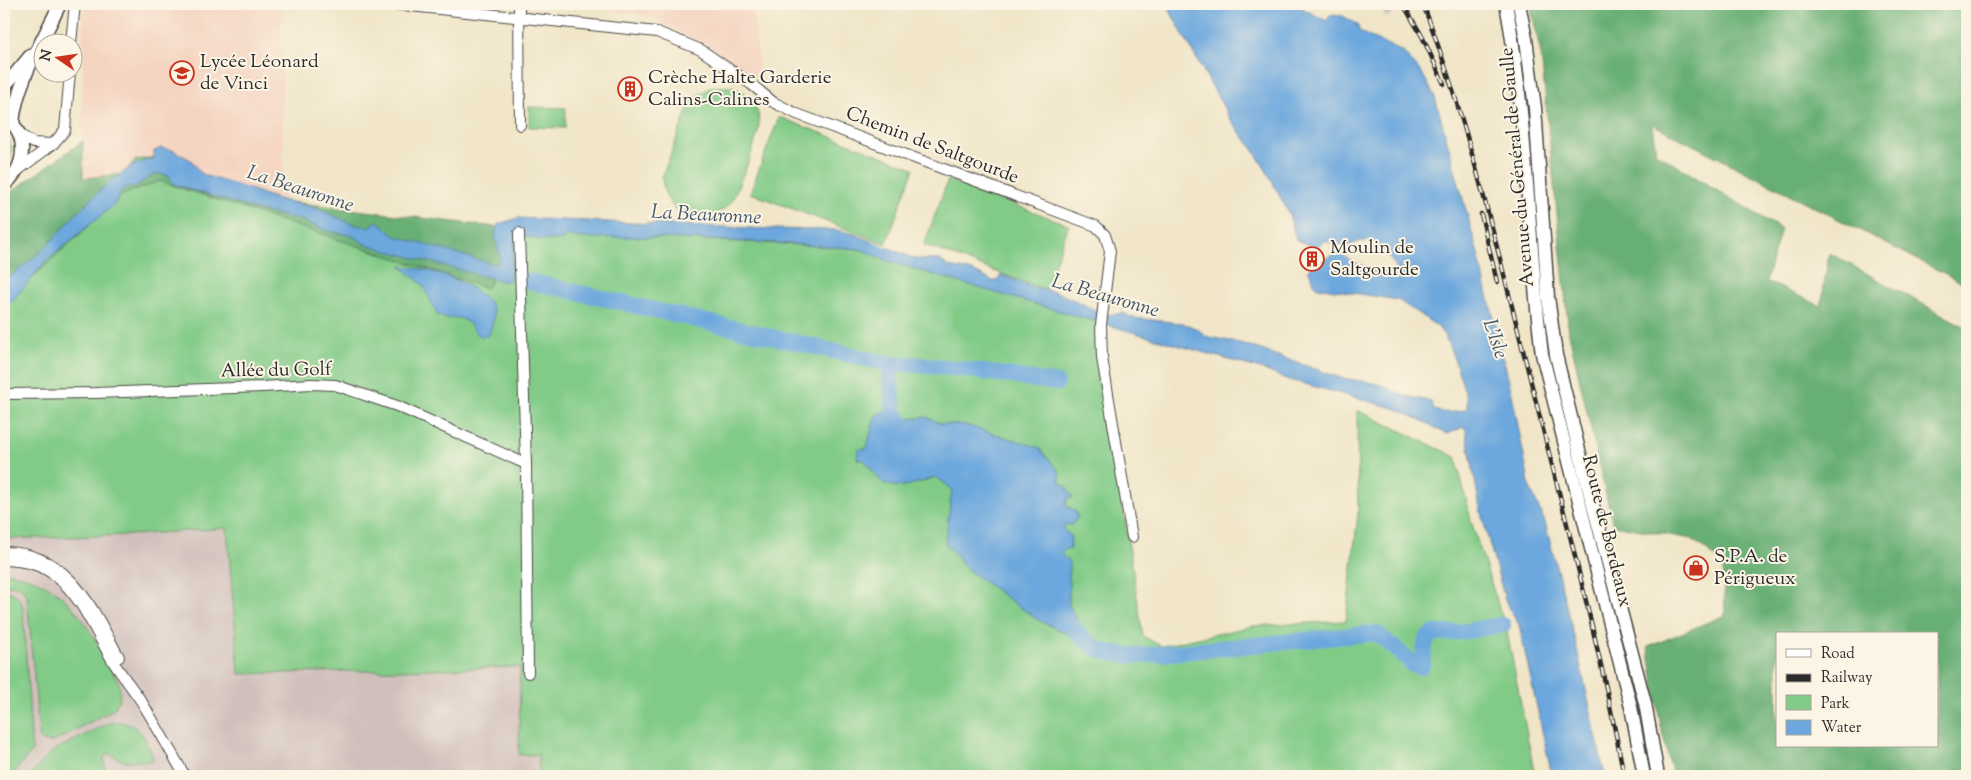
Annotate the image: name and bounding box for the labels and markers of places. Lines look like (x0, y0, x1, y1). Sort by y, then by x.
place label: Lycée Léonard de Vinci (200, 49, 319, 98)
school or university icon: Lycée Léonard de Vinci (169, 60, 195, 86)
place label: Crèche Halte Garderie Calins-Calines (648, 65, 832, 114)
building icon: Crèche Halte Garderie Calins-Calines (617, 76, 643, 102)
place label: Moulin de Saltgourde (1330, 235, 1419, 284)
building icon: Moulin de Saltgourde (1299, 246, 1325, 272)
place label: S.P.A. de Périgueux (1714, 544, 1796, 593)
shop icon: S.P.A. de Périgueux (1683, 555, 1709, 581)

